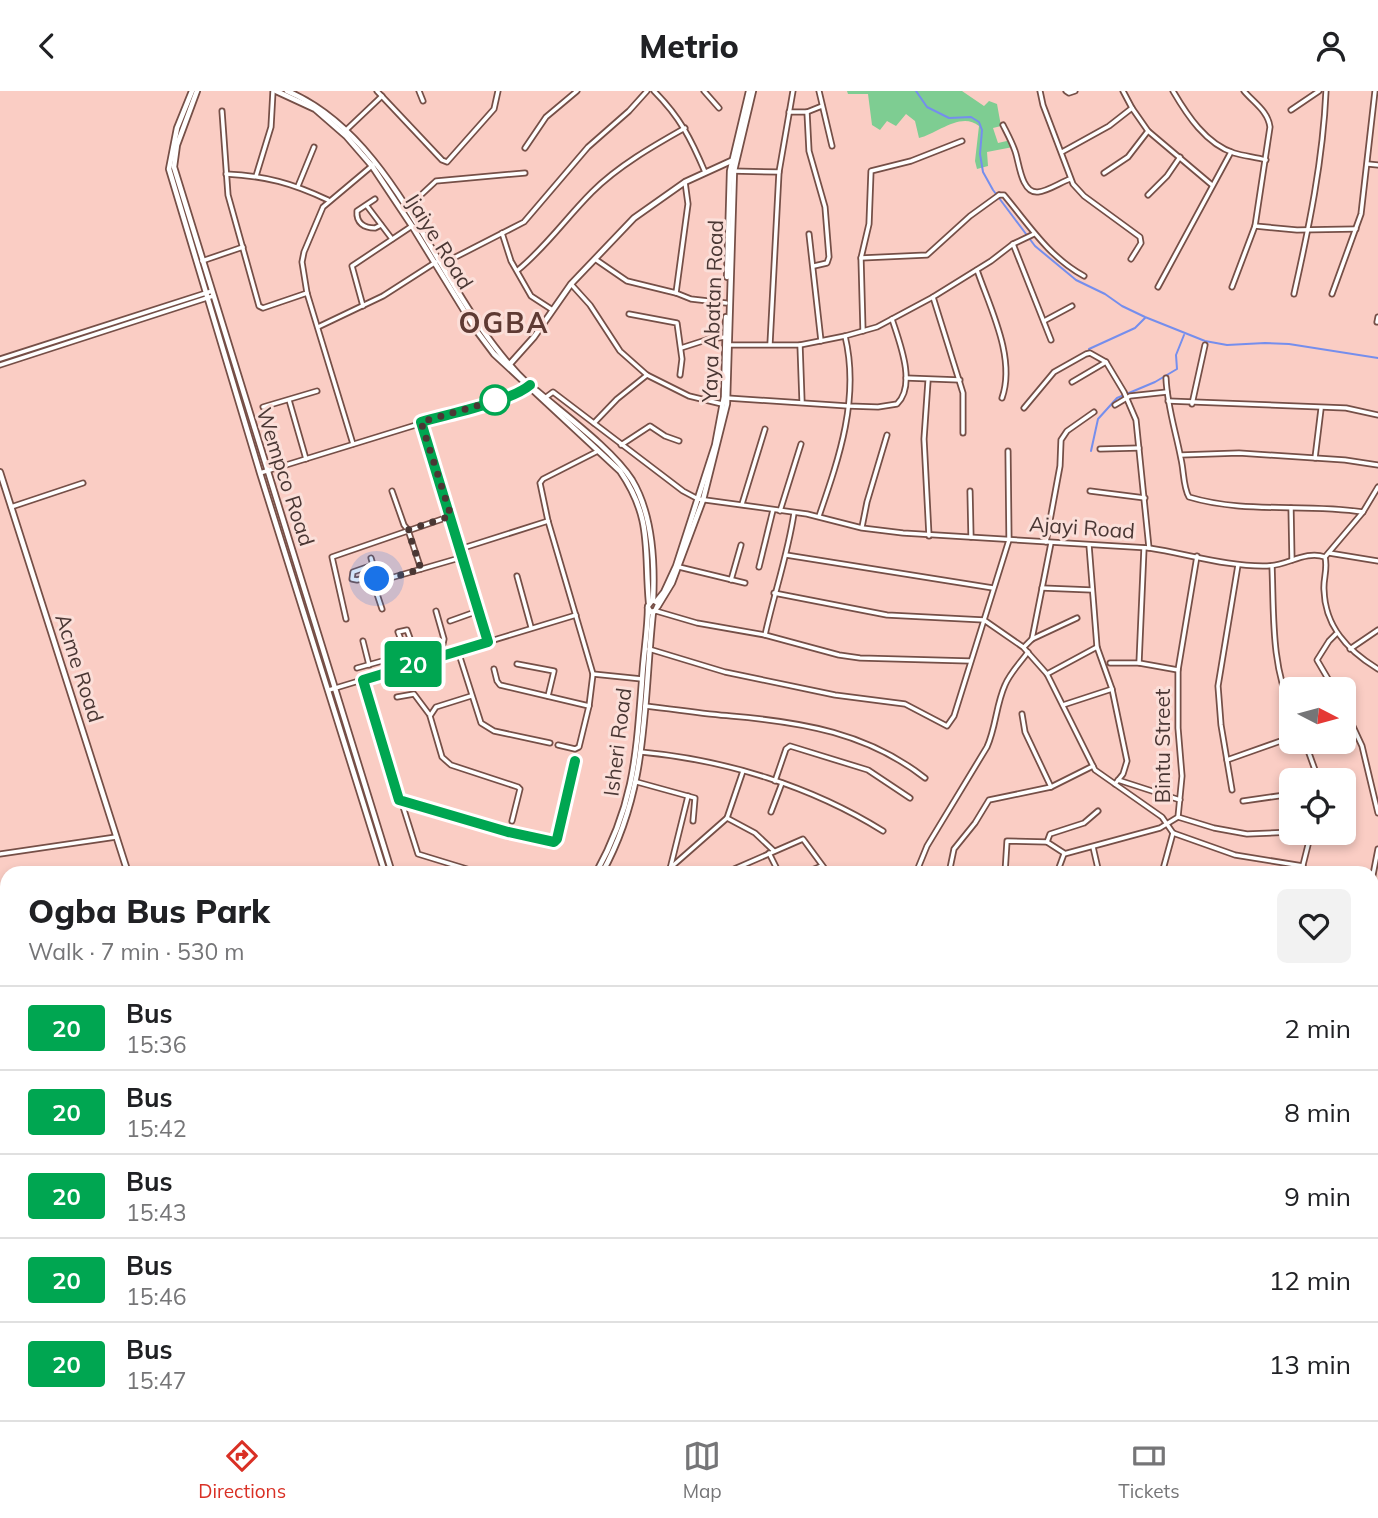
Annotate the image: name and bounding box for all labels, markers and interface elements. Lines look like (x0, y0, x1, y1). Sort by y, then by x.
text: Metrio (639, 26, 739, 66)
icon: back (28, 27, 66, 65)
icon: person (1312, 27, 1350, 65)
street label: Ijaiye Road (400, 189, 479, 294)
street label: Yaya Abatan Road (696, 219, 728, 404)
district label: OGBA (459, 305, 549, 340)
unlabelled marker (480, 385, 510, 415)
street label: Wempco Road (251, 404, 321, 549)
street label: Ajayi Road (1028, 510, 1136, 544)
your location (359, 561, 394, 596)
street label: Acme Road (50, 610, 110, 725)
line badge: 20 (382, 641, 444, 687)
text: 20 (399, 649, 427, 679)
north arrow (1279, 677, 1356, 754)
map controls (1279, 677, 1356, 845)
street label: Isheri Road (597, 686, 637, 798)
street label: Bintu Street (1149, 689, 1175, 803)
button: locate (1279, 768, 1356, 845)
button: heart (1277, 889, 1351, 963)
text: Ogba Bus Park (28, 890, 270, 931)
text: Walk · 7 min · 530 m (28, 937, 245, 966)
text: Bus (126, 997, 172, 1030)
text: 2 min (1284, 1012, 1351, 1045)
text: 20 (52, 1013, 81, 1043)
text: 15:36 (126, 1030, 186, 1059)
text: Bus (126, 1081, 172, 1114)
text: 8 min (1284, 1096, 1351, 1129)
text: 20 (52, 1097, 81, 1127)
text: 15:42 (126, 1114, 186, 1143)
text: Bus (126, 1165, 172, 1198)
text: 9 min (1284, 1180, 1351, 1213)
text: 20 (52, 1181, 81, 1211)
text: 15:43 (126, 1198, 186, 1227)
text: Bus (126, 1249, 172, 1282)
text: 12 min (1269, 1264, 1351, 1297)
text: 20 (52, 1265, 81, 1295)
text: 15:46 (126, 1282, 186, 1311)
text: Bus (126, 1333, 172, 1366)
text: 13 min (1269, 1348, 1351, 1381)
text: 20 (52, 1349, 81, 1379)
text: 15:47 (126, 1366, 186, 1395)
tab: Directions (198, 1437, 286, 1503)
tab: Map (683, 1437, 722, 1503)
tab: Tickets (1118, 1437, 1180, 1503)

